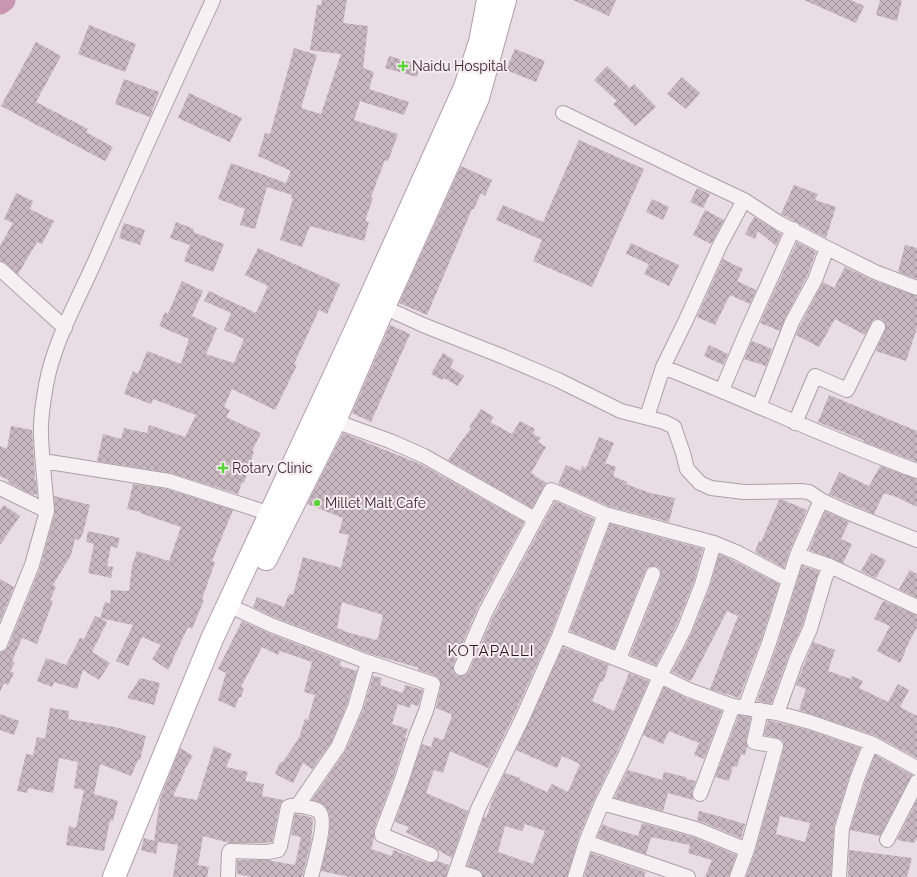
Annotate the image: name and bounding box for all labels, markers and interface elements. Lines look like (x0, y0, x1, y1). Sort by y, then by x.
place label: Naidu Hospital (412, 58, 507, 74)
marker: Naidu Hospital (397, 60, 409, 72)
place label: Rotary Clinic (232, 460, 313, 476)
marker: Rotary Clinic (217, 462, 229, 474)
place label: Millet Malt Cafe (325, 495, 426, 511)
marker: Millet Malt Cafe (312, 498, 322, 508)
district label: KOTAPALLI (447, 642, 535, 660)

